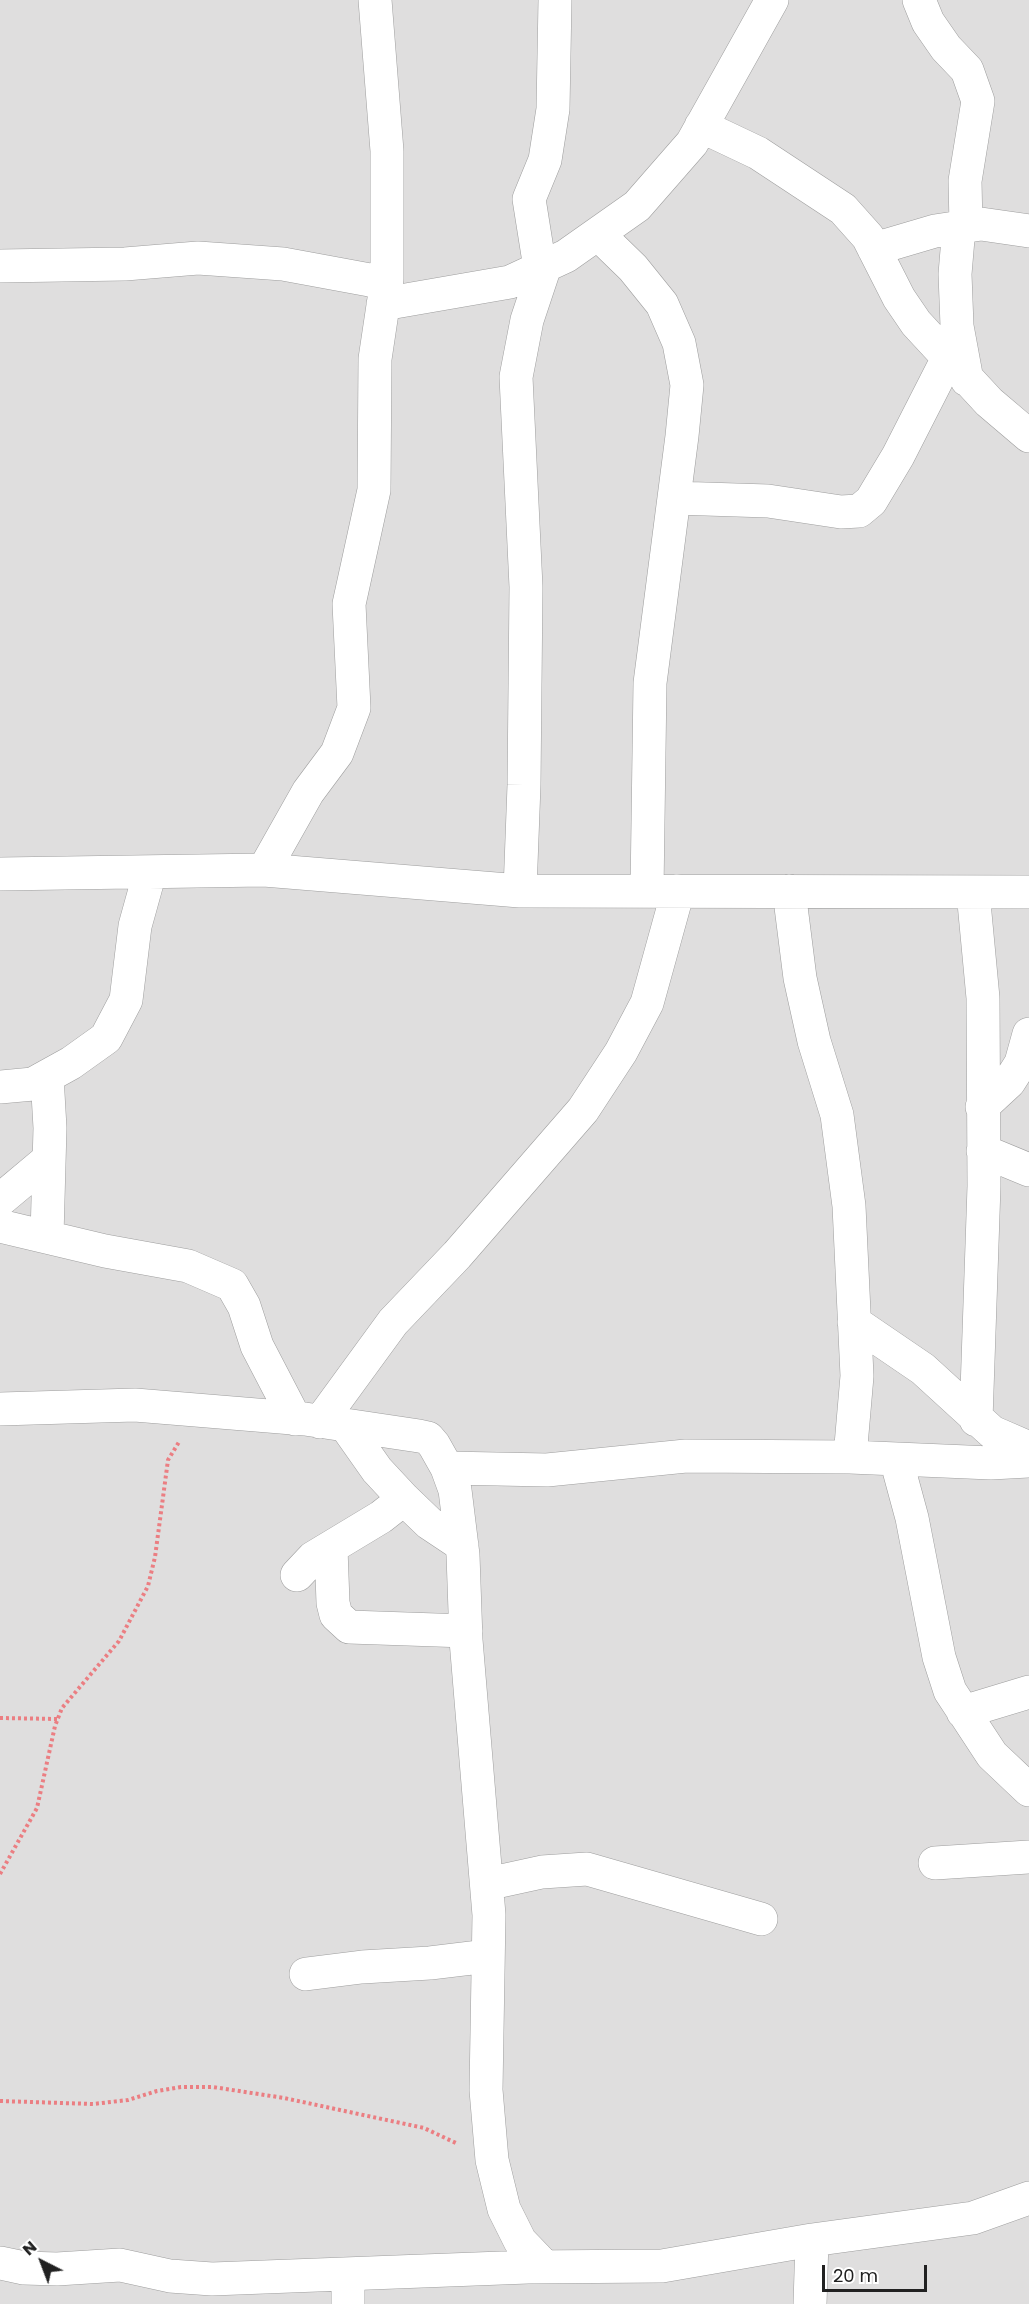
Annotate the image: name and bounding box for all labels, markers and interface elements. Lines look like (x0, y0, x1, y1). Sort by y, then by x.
north arrow (12, 2232, 72, 2292)
text: N (17, 2236, 42, 2261)
scale bar (825, 2253, 930, 2291)
text: 20 m (833, 2263, 878, 2288)

